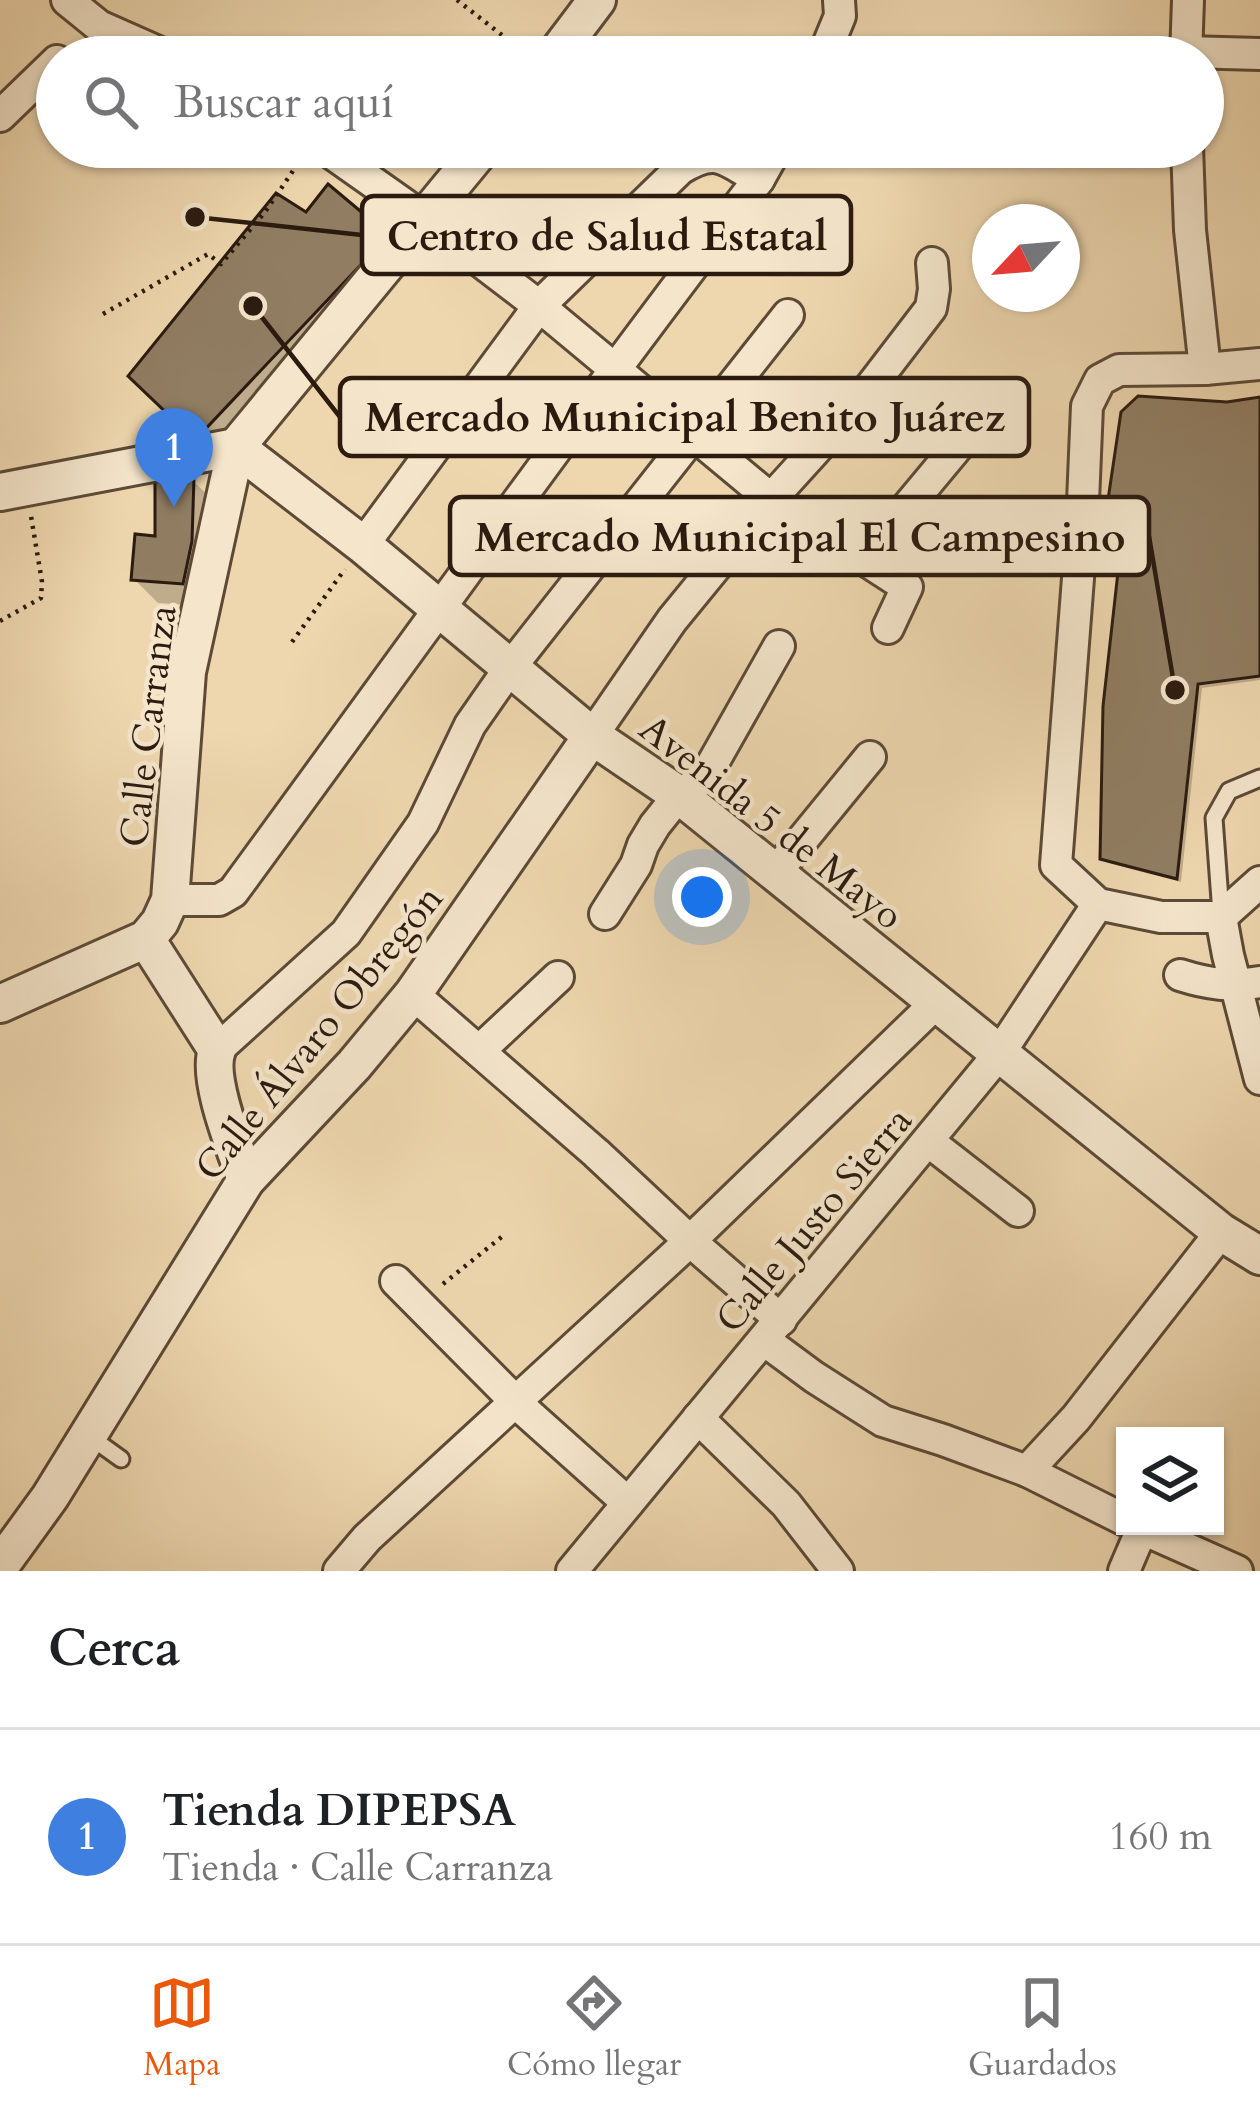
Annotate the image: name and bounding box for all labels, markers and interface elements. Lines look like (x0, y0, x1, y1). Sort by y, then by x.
search box (36, 36, 1224, 168)
icon: search (78, 69, 144, 135)
text: Buscar aquí (174, 72, 394, 133)
callout: Centro de Salud Estatal (362, 196, 851, 274)
north arrow (972, 204, 1080, 312)
text: Centro de Salud Estatal (387, 208, 827, 265)
callout: Mercado Municipal Benito Juárez (340, 378, 1029, 456)
text: Mercado Municipal Benito Juárez (365, 389, 1006, 446)
pin: 1 (135, 408, 213, 507)
callout: Mercado Municipal El Campesino (450, 497, 1149, 575)
text: Mercado Municipal El Campesino (475, 509, 1125, 566)
street label: Calle Carranza (107, 602, 190, 850)
street label: Avenida 5 de Mayo (628, 702, 914, 942)
your location (672, 867, 732, 927)
street label: Calle Álvaro Obregón (183, 874, 455, 1192)
street label: Calle Justo Sierra (704, 1096, 924, 1344)
map controls (1116, 1427, 1224, 1535)
button: layers (1116, 1427, 1224, 1535)
text: Cerca (48, 1614, 180, 1684)
text: Tienda DIPEPSA (162, 1780, 516, 1841)
text: 1 (77, 1810, 97, 1863)
text: 160 m (1109, 1810, 1212, 1863)
text: Tienda · Calle Carranza (162, 1841, 553, 1894)
tab: Mapa (143, 1970, 220, 2087)
tab: Cómo llegar (507, 1970, 681, 2087)
tab: Guardados (968, 1970, 1117, 2087)

